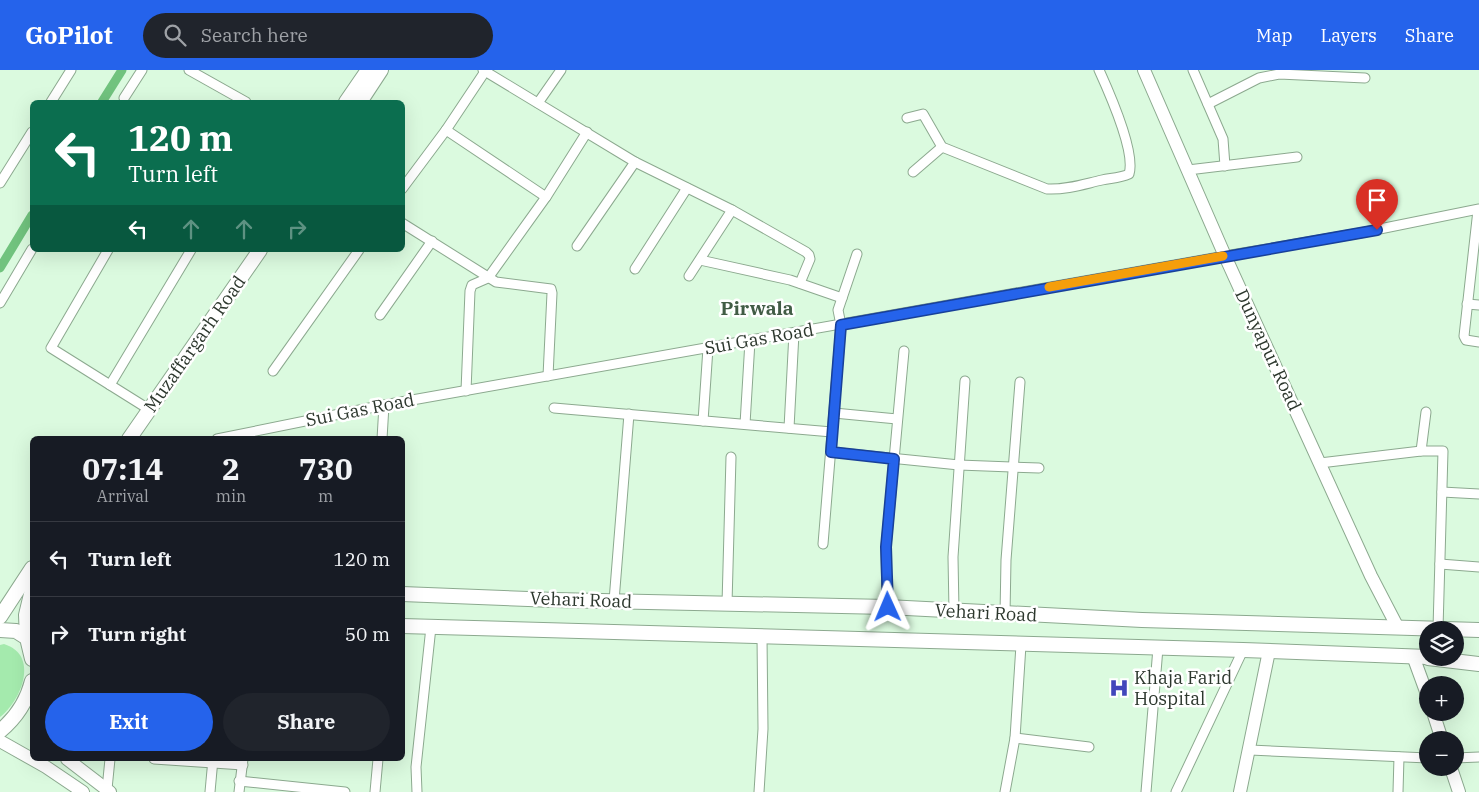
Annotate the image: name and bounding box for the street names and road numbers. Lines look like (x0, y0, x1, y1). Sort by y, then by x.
street label: Muzaffargarh Road (139, 271, 250, 417)
street label: Dunyapur Road (1230, 285, 1307, 414)
street label: Sui Gas Road (703, 318, 815, 359)
street label: Sui Gas Road (303, 388, 416, 431)
street label: Vehari Road (529, 586, 633, 613)
street label: Vehari Road (934, 598, 1038, 627)

